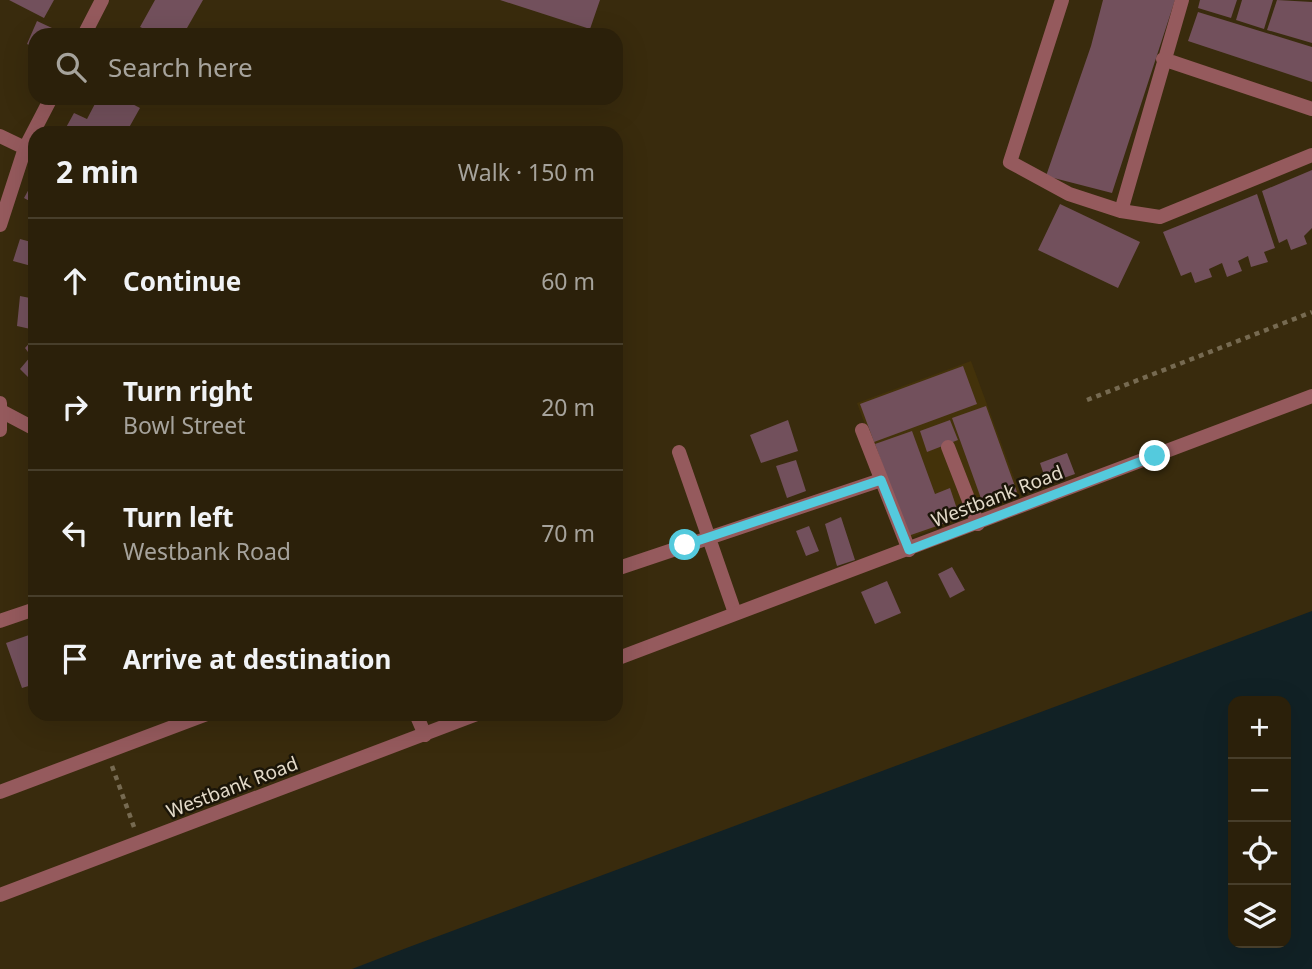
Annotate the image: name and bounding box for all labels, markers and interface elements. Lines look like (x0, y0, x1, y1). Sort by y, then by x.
search box (28, 28, 623, 105)
icon: search (52, 48, 90, 86)
text: Search here (108, 49, 253, 85)
text: 2 min (56, 151, 139, 192)
text: Walk · 150 m (458, 156, 595, 188)
icon: ahead (56, 262, 94, 300)
text: Continue (123, 263, 241, 299)
text: 60 m (541, 265, 595, 297)
text: Turn right (123, 373, 253, 409)
icon: right (56, 388, 94, 426)
text: 20 m (541, 391, 595, 423)
text: Bowl Street (123, 409, 246, 441)
route end (1139, 440, 1170, 471)
street label: Westbank Road (928, 459, 1066, 533)
text: Turn left (123, 499, 234, 535)
icon: left (56, 514, 94, 552)
text: 70 m (541, 517, 595, 549)
route start (669, 529, 700, 560)
text: Westbank Road (123, 535, 291, 567)
icon: arrive (56, 640, 94, 678)
text: Arrive at destination (123, 641, 392, 677)
map controls (1228, 696, 1291, 948)
button: + (1228, 696, 1291, 759)
street label: Westbank Road (163, 750, 301, 824)
button: − (1228, 759, 1291, 822)
button: locate (1228, 822, 1291, 885)
button: layers (1228, 885, 1291, 948)

